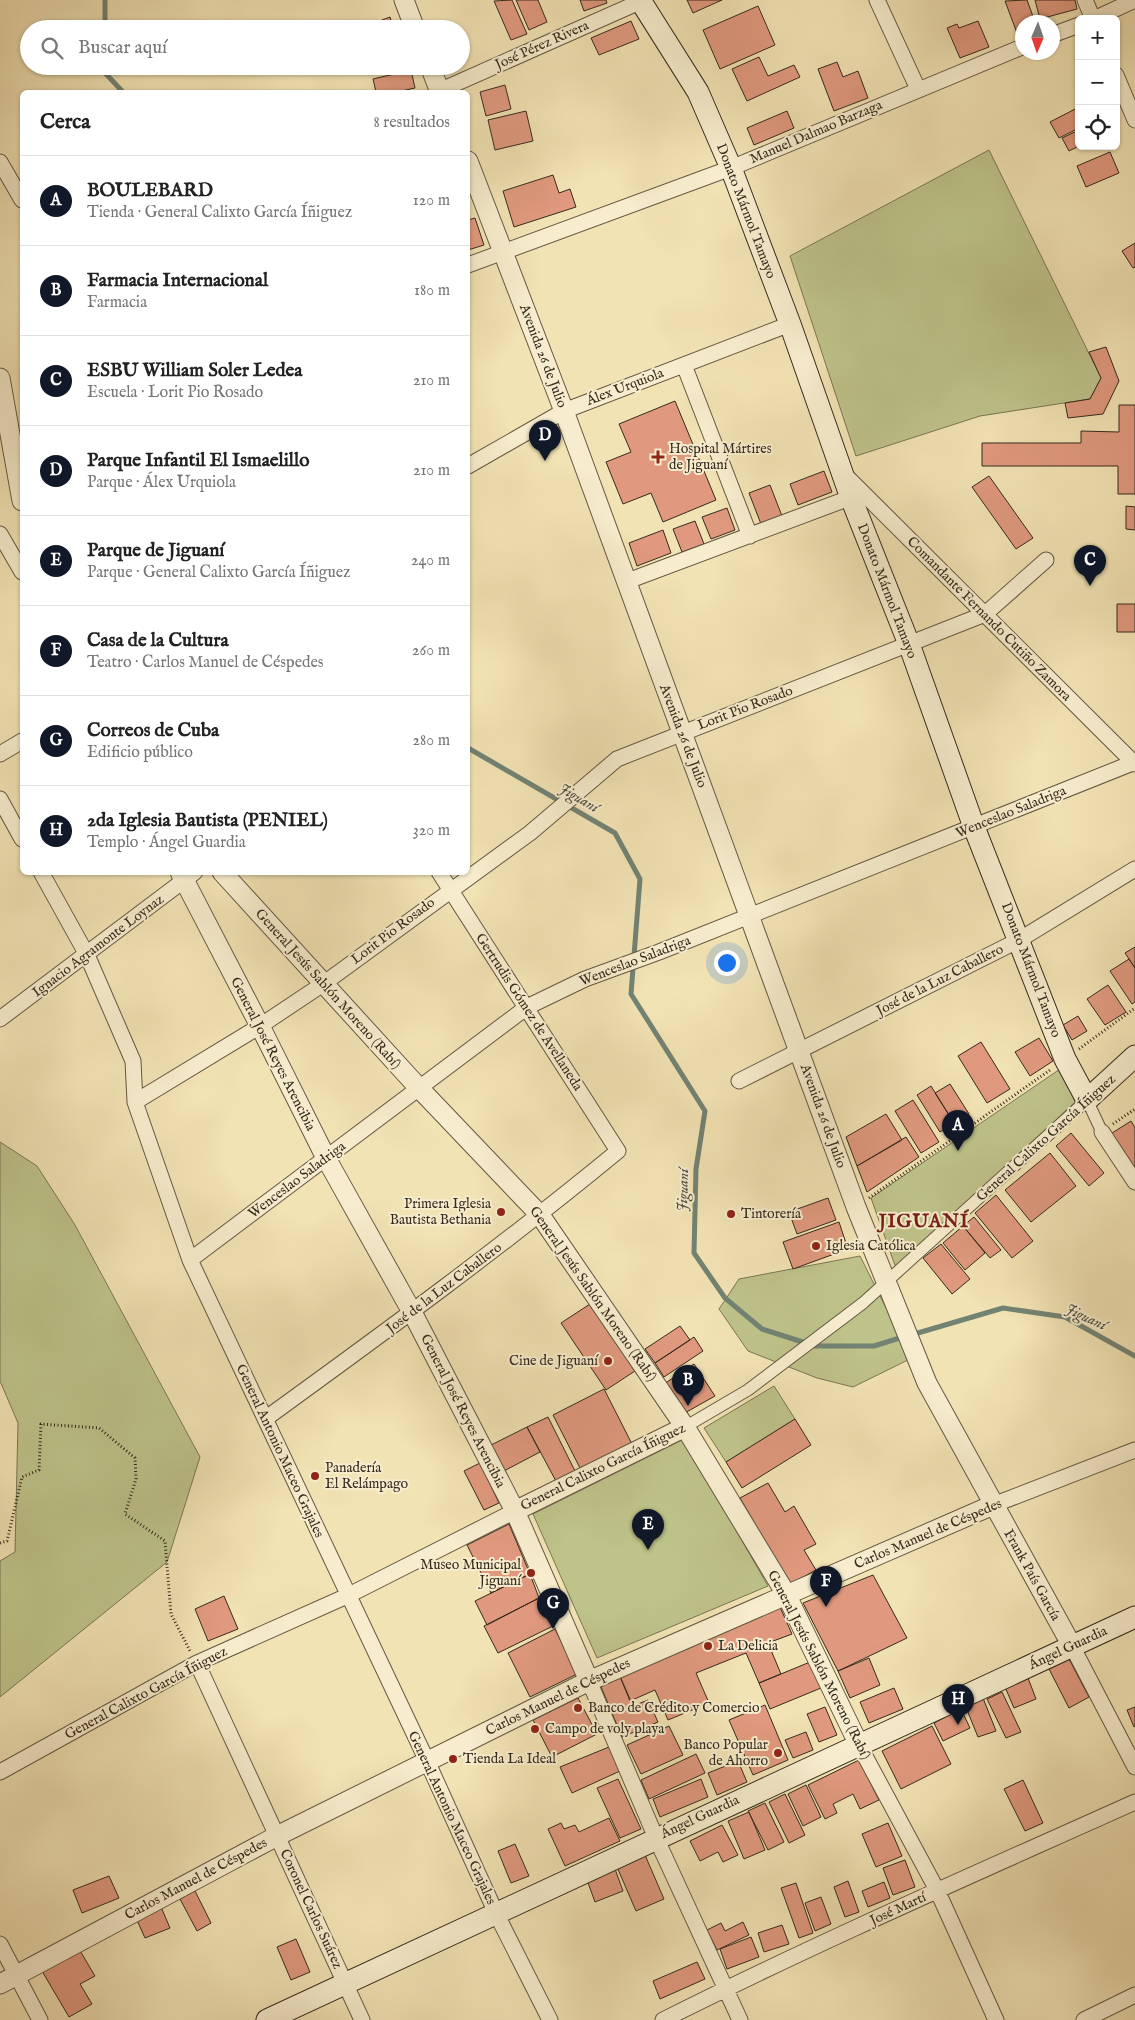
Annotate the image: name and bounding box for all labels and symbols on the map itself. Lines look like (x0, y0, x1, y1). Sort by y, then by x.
north arrow (1015, 15, 1060, 60)
street label: José Pérez Rivera (490, 16, 593, 75)
street label: Manuel Dalmao Barzaga (747, 96, 886, 168)
street label: Donato Mármol Tamayo (712, 141, 780, 281)
street label: Avenida 26 de Julio (515, 301, 571, 411)
street label: Álex Urquiola (582, 363, 667, 410)
pin: D (529, 420, 561, 461)
place label: Hospital Mártires de Jiguaní (669, 440, 772, 474)
marker: Hospital Mártires de Jiguaní (651, 450, 665, 464)
street label: Donato Mármol Tamayo (853, 521, 921, 661)
street label: Comandante Fernando Cutiño Zamora (903, 533, 1076, 706)
pin: C (1074, 545, 1106, 586)
street label: Avenida 26 de Julio (655, 681, 711, 791)
street label: Lorit Pio Rosado (695, 681, 796, 734)
water label: Jiguaní (555, 779, 605, 819)
street label: Wenceslao Saladriga (953, 781, 1070, 842)
street label: Ignacio Agramonte Loynaz (29, 890, 168, 1001)
street label: Lorit Pio Rosado (347, 893, 439, 969)
street label: Donato Mármol Tamayo (997, 900, 1065, 1040)
street label: General Jesús Sablón Moreno (Rabí) (251, 905, 405, 1073)
street label: Gertrudis Gómez de Avellaneda (471, 930, 587, 1095)
street label: Wenceslao Saladriga (577, 931, 694, 990)
street label: José de la Luz Caballero (872, 940, 1007, 1021)
your location (714, 950, 740, 976)
street label: General José Reyes Arencibia (226, 974, 320, 1135)
street label: Avenida 26 de Julio (795, 1060, 850, 1171)
street label: General Calixto García Íñiguez (972, 1069, 1120, 1205)
pin: A (942, 1110, 974, 1151)
street label: Wenceslao Saladriga (245, 1137, 350, 1223)
water label: Jiguaní (673, 1166, 694, 1212)
place label: Primera Iglesia Bautista Bethania (390, 1195, 492, 1229)
street label: General Jesús Sablón Moreno (Rabí) (525, 1203, 661, 1385)
place label: Tintorería (741, 1205, 802, 1223)
marker: Primera Iglesia Bautista Bethania (495, 1206, 507, 1218)
marker: Tintorería (725, 1208, 737, 1220)
district label: JIGUANÍ (876, 1209, 970, 1234)
place label: Iglesia Católica (826, 1237, 916, 1255)
street label: José de la Luz Caballero (381, 1238, 506, 1339)
marker: Iglesia Católica (810, 1240, 822, 1252)
water label: Jiguaní (1062, 1299, 1112, 1337)
street label: General José Reyes Arencibia (416, 1331, 510, 1492)
place label: Cine de Jiguaní (509, 1352, 599, 1370)
marker: Cine de Jiguaní (602, 1355, 614, 1367)
street label: General Antonio Maceo Grajales (232, 1361, 328, 1541)
pin: B (672, 1365, 704, 1406)
street label: General Calixto García Íñiguez (517, 1418, 689, 1515)
place label: Panadería El Relámpago (325, 1459, 408, 1493)
marker: Panadería El Relámpago (309, 1470, 321, 1482)
street label: Carlos Manuel de Céspedes (851, 1495, 1005, 1573)
pin: E (632, 1509, 664, 1550)
street label: Frank País García (999, 1526, 1065, 1625)
place label: Museo Municipal Jiguaní (420, 1556, 522, 1590)
pin: F (810, 1566, 842, 1607)
marker: Museo Municipal Jiguaní (525, 1567, 537, 1579)
street label: General Jesús Sablón Moreno (Rabí) (763, 1567, 875, 1763)
pin: G (537, 1588, 569, 1629)
street label: Ángel Guardia (1024, 1621, 1111, 1674)
place label: La Delicia (718, 1637, 779, 1655)
marker: La Delicia (702, 1640, 714, 1652)
street label: General Calixto García Íñiguez (61, 1641, 231, 1744)
street label: Carlos Manuel de Céspedes (483, 1654, 633, 1740)
pin: H (942, 1684, 974, 1725)
place label: Banco de Crédito y Comercio (588, 1699, 760, 1717)
marker: Banco de Crédito y Comercio (572, 1702, 584, 1714)
place label: Campo de voly playa (545, 1720, 665, 1738)
marker: Campo de voly playa (529, 1723, 541, 1735)
street label: General Antonio Maceo Grajales (404, 1728, 500, 1908)
place label: Banco Popular de Ahorro (683, 1736, 768, 1770)
marker: Banco Popular de Ahorro (772, 1747, 784, 1759)
place label: Tienda La Ideal (463, 1750, 556, 1768)
marker: Tienda La Ideal (447, 1753, 459, 1765)
street label: Ángel Guardia (656, 1790, 743, 1843)
street label: Carlos Manuel de Céspedes (122, 1834, 270, 1924)
street label: Coronel Carlos Suárez (275, 1846, 347, 1972)
street label: José Martí (865, 1888, 930, 1931)

